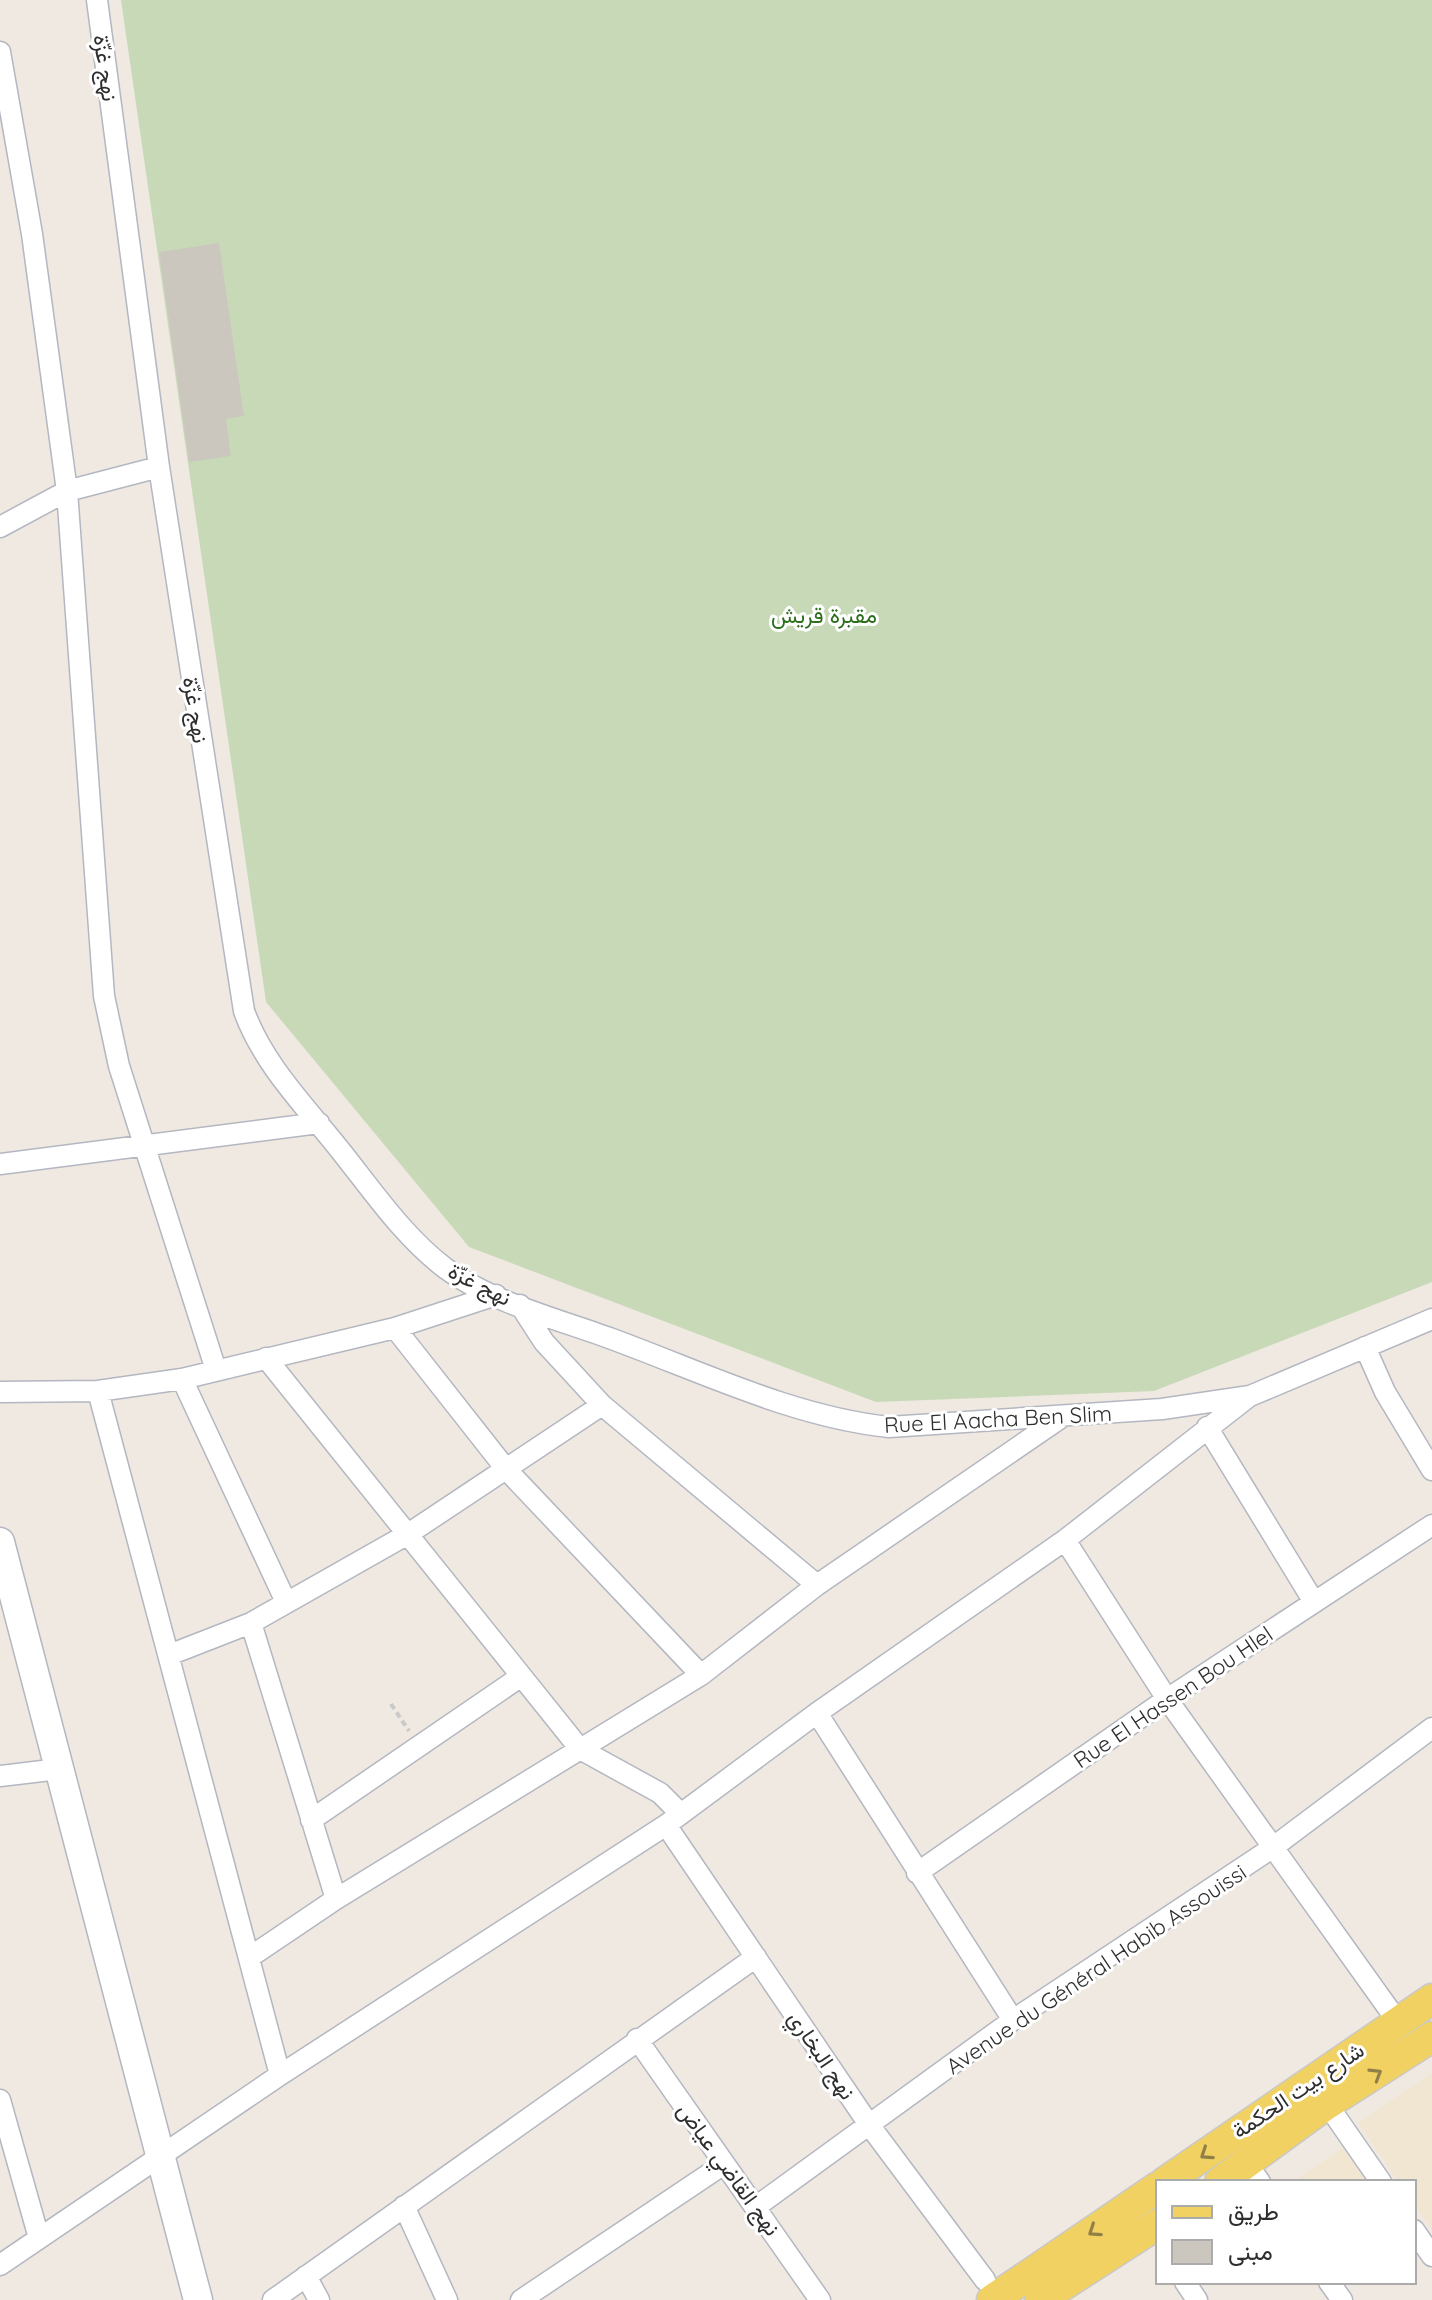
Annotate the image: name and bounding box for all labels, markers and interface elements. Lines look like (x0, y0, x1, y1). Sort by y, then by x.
street label: نهج غزّة (86, 33, 125, 103)
park label: مقبرة قريش (771, 601, 877, 629)
street label: نهج غزّة (176, 675, 215, 745)
street label: نهج غزّة (443, 1256, 516, 1313)
street label: Rue El Aacha Ben Slim (883, 1399, 1113, 1439)
street label: Rue El Hassen Bou Hlel (1068, 1620, 1278, 1774)
street label: Avenue du Général Habib Assouissi (941, 1858, 1251, 2080)
street label: نهج البخاري (778, 2005, 862, 2108)
street label: شارع بيت الحكمة (1227, 2036, 1370, 2145)
one-way arrow (1367, 2068, 1382, 2083)
street label: نهج القاضي عياض (667, 2097, 787, 2244)
one-way arrow (1200, 2144, 1214, 2159)
legend (1156, 2180, 1416, 2284)
text: طريق (1228, 2196, 1279, 2227)
one-way arrow (1088, 2221, 1102, 2236)
text: مبنى (1228, 2236, 1273, 2266)

